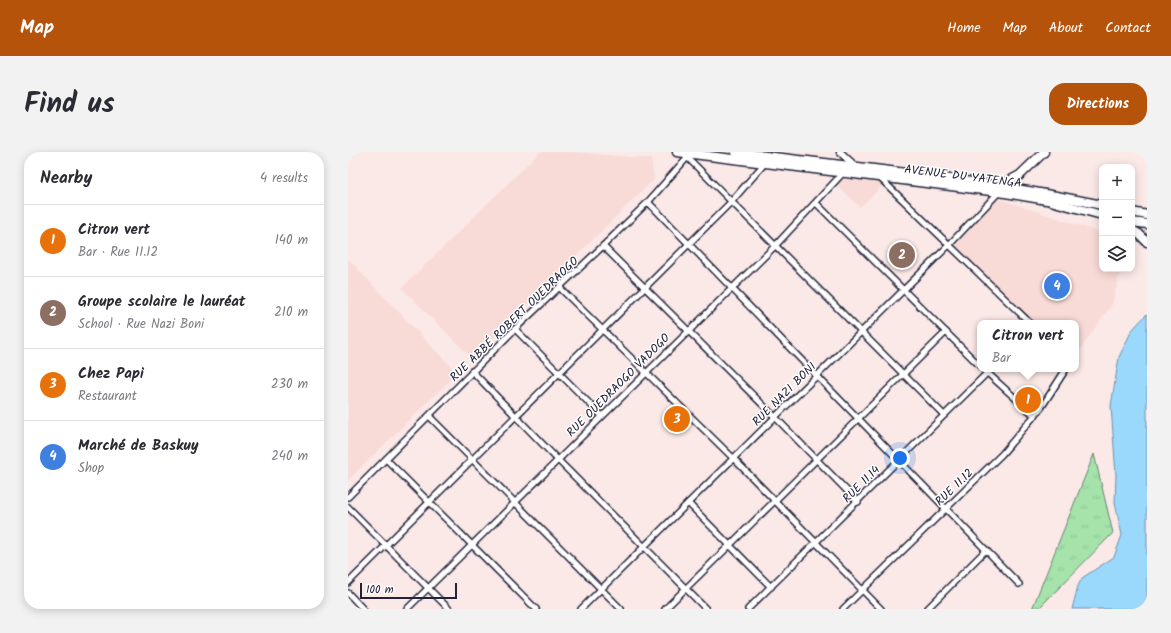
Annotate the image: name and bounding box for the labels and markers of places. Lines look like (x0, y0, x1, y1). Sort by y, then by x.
pin: 2 (889, 240, 915, 270)
pin: 4 (1044, 271, 1070, 301)
pin: 1 (1015, 385, 1041, 415)
pin: 3 (664, 404, 690, 434)

